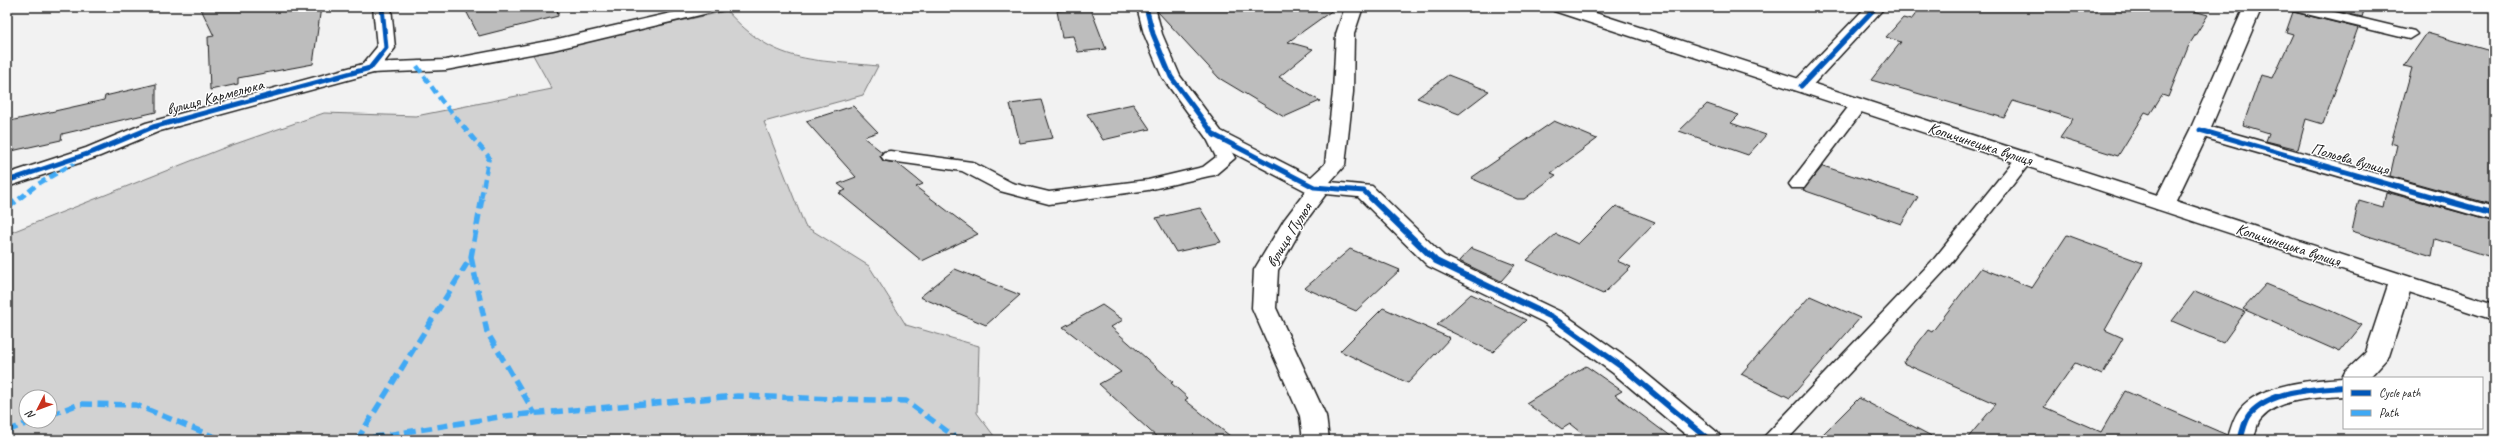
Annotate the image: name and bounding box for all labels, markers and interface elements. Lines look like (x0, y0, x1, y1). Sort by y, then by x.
street label: вулиця Кармелюка (164, 74, 267, 120)
street label: Копичинецька вулиця (1925, 118, 2036, 171)
street label: Польова вулиця (2309, 138, 2393, 180)
street label: вулиця Пулюя (1261, 198, 1317, 271)
street label: Копичинецька вулиця (2233, 219, 2344, 272)
legend (2343, 377, 2483, 429)
text: Cycle path (2379, 385, 2421, 401)
north arrow (18, 389, 58, 429)
text: Path (2379, 405, 2399, 421)
text: N (22, 407, 38, 423)

